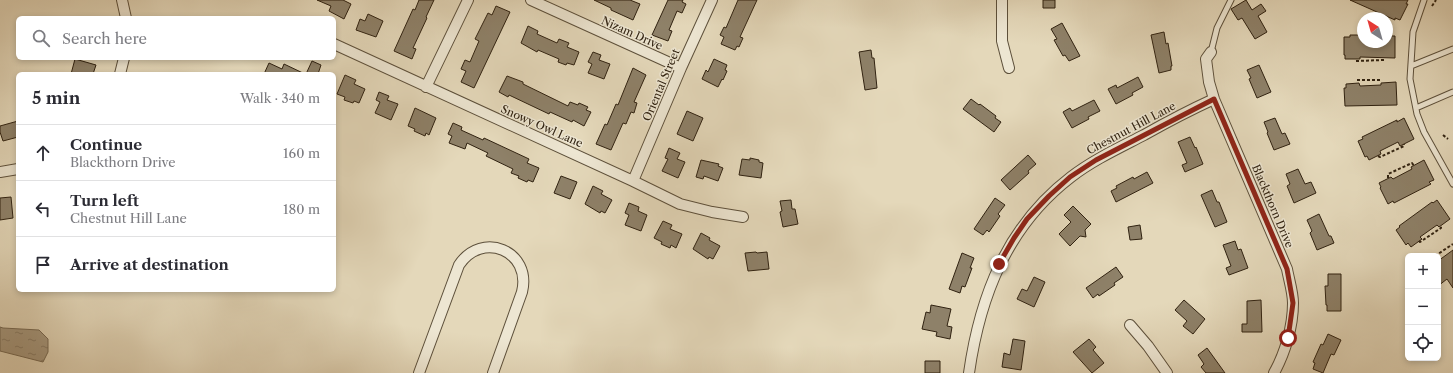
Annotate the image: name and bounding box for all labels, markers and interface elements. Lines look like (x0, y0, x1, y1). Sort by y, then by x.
north arrow (1357, 12, 1393, 48)
street label: Nizam Drive (599, 13, 665, 53)
search box (16, 16, 336, 60)
icon: search (30, 27, 52, 49)
text: Search here (62, 29, 147, 48)
street label: Oriental Street (639, 47, 683, 123)
text: 5 min (32, 88, 80, 108)
text: Walk · 340 m (240, 90, 320, 106)
street label: Chestnut Hill Lane (1084, 99, 1178, 157)
street label: Snowy Owl Lane (499, 102, 585, 150)
text: Continue (70, 135, 142, 154)
icon: ahead (32, 142, 54, 164)
text: 160 m (283, 145, 320, 161)
text: Blackthorn Drive (70, 154, 176, 170)
street label: Blackthorn Drive (1249, 162, 1297, 250)
text: Turn left (70, 191, 139, 210)
icon: left (32, 198, 54, 220)
text: 180 m (283, 201, 320, 217)
text: Chestnut Hill Lane (70, 210, 187, 226)
map controls (1405, 253, 1441, 361)
button: + (1405, 253, 1441, 289)
icon: arrive (32, 254, 54, 276)
text: Arrive at destination (70, 255, 229, 274)
route end (990, 255, 1008, 273)
button: − (1405, 289, 1441, 325)
button: locate (1405, 325, 1441, 361)
route start (1279, 329, 1297, 347)

